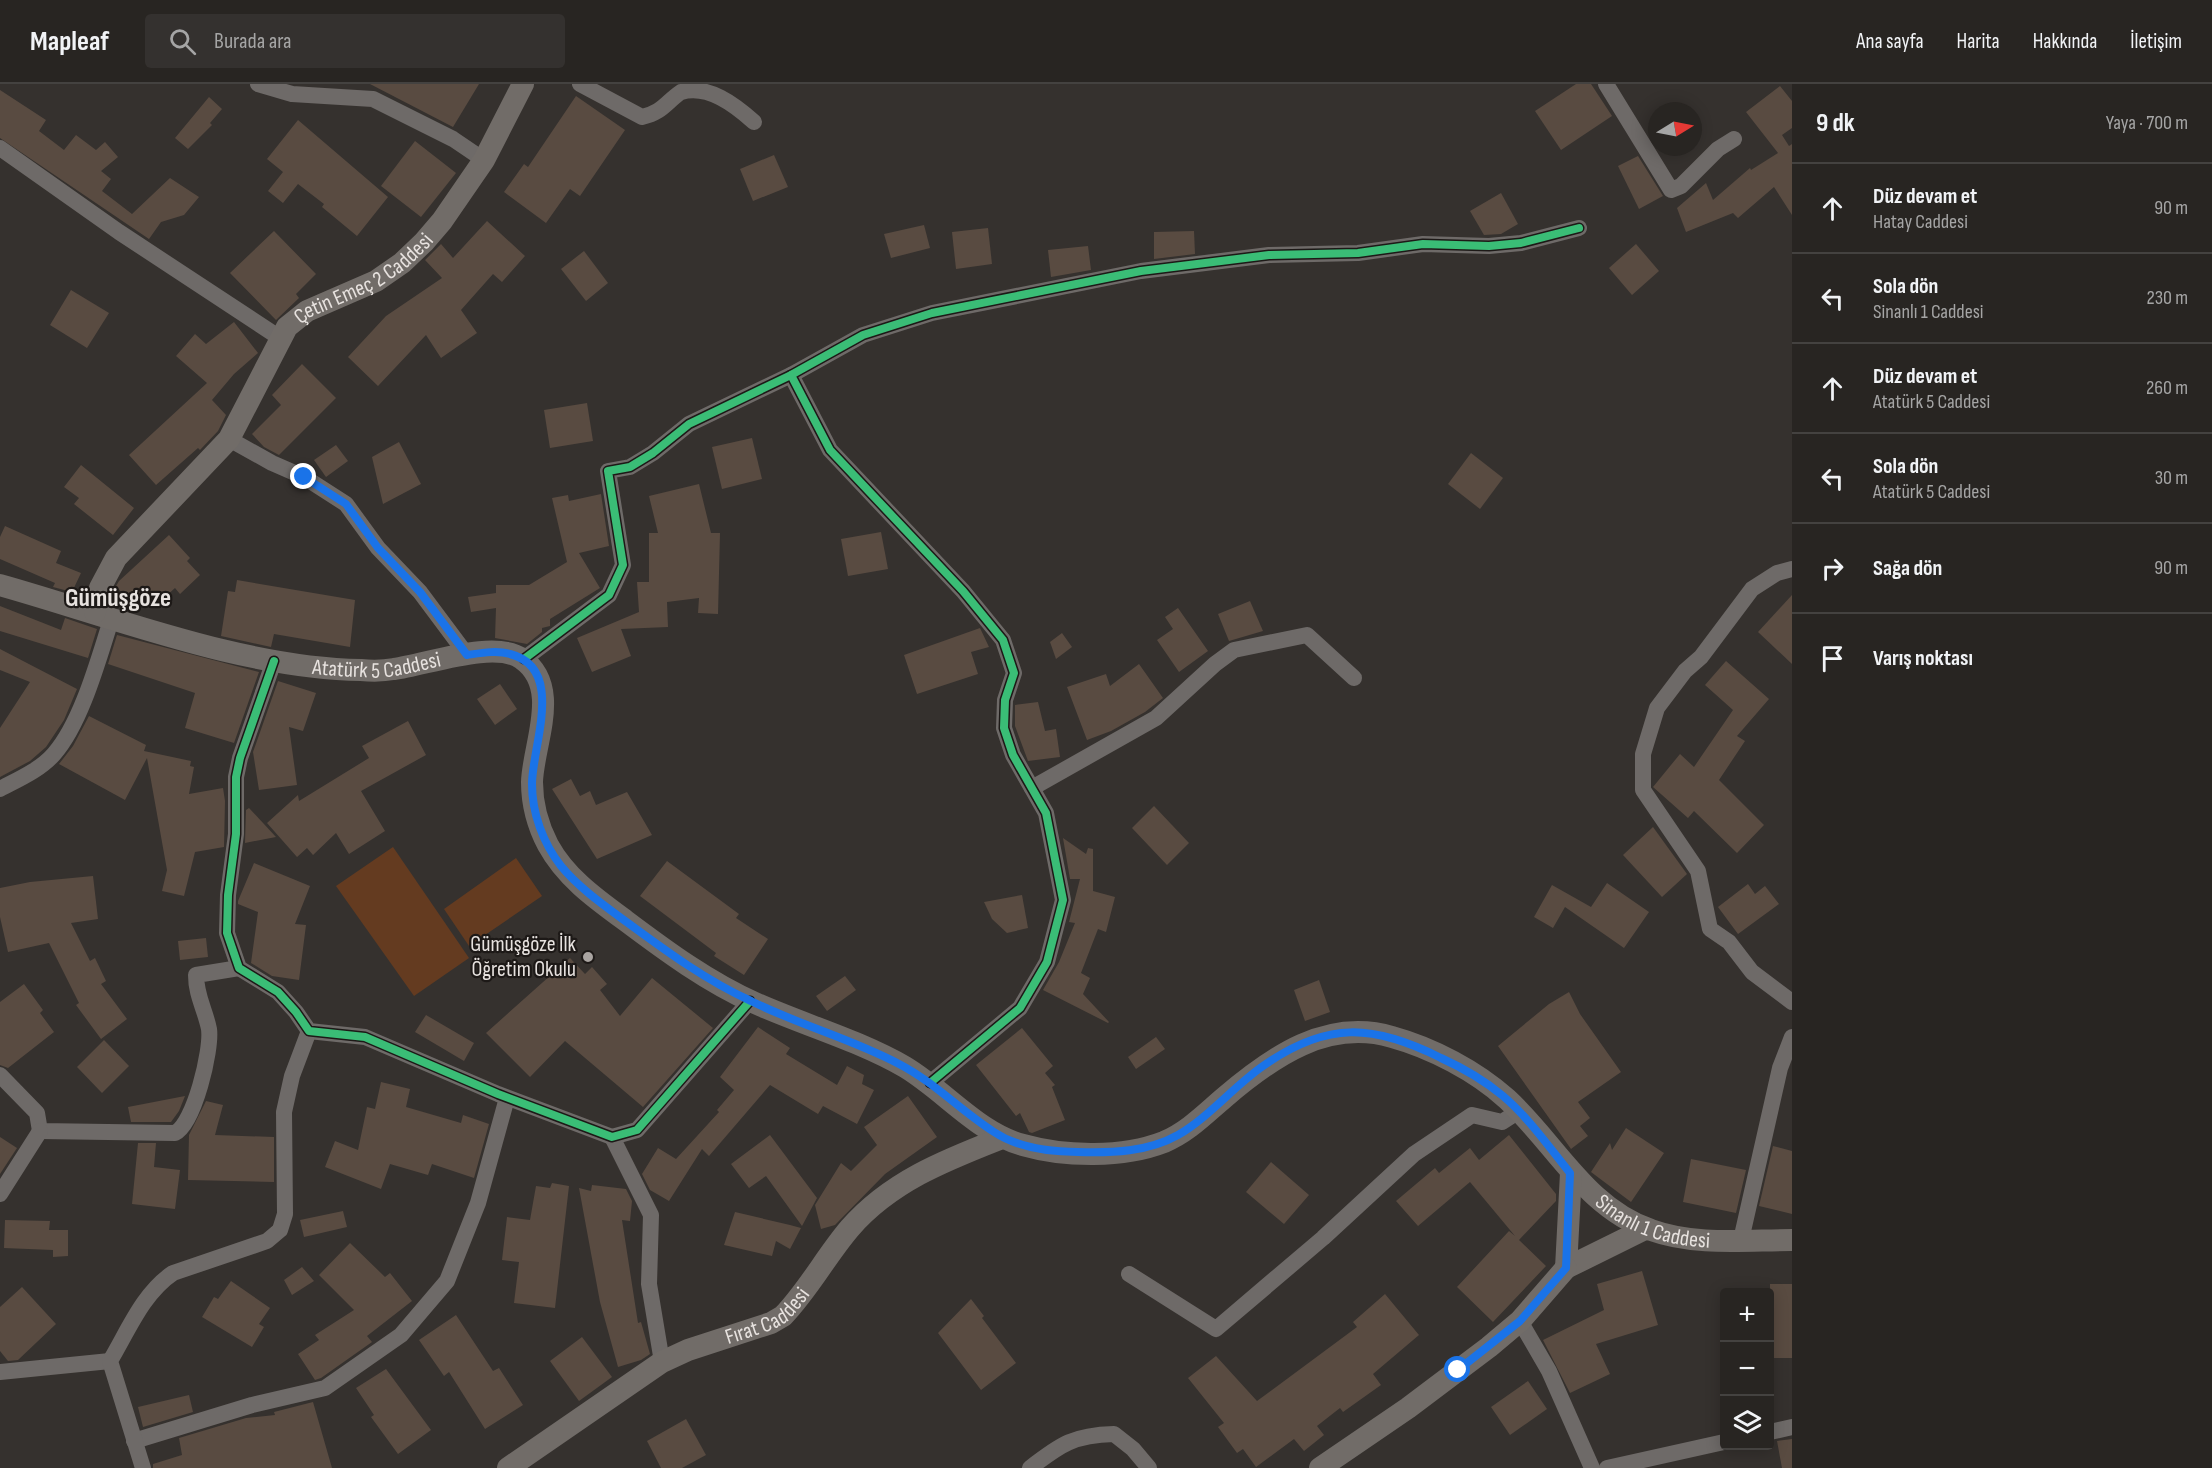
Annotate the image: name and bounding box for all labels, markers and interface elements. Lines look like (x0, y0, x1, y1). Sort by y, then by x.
search box (145, 14, 565, 68)
text: Mapleaf (30, 25, 109, 58)
icon: search (166, 25, 199, 58)
text: Burada ara (214, 28, 292, 55)
text: Ana sayfa (1856, 29, 1924, 54)
text: Harita (1957, 29, 2000, 54)
text: Hakkında (2033, 29, 2097, 54)
text: İletişim (2130, 29, 2182, 54)
north arrow (1648, 102, 1702, 156)
text: 9 dk (1816, 108, 1855, 139)
text: Yaya · 700 m (2106, 111, 2188, 135)
text: Düz devam et (1873, 183, 1977, 210)
icon: ahead (1816, 192, 1849, 225)
text: 90 m (2154, 196, 2188, 220)
text: Hatay Caddesi (1873, 210, 1968, 234)
street label: Çetin Emeç 2 Caddesi (288, 228, 439, 330)
text: Sola dön (1873, 273, 1938, 300)
icon: left (1816, 282, 1849, 315)
text: 230 m (2146, 286, 2188, 310)
text: Sinanlı 1 Caddesi (1873, 300, 1984, 324)
text: Düz devam et (1873, 363, 1977, 390)
icon: ahead (1816, 372, 1849, 405)
text: 260 m (2146, 376, 2188, 400)
text: Atatürk 5 Caddesi (1873, 390, 1990, 414)
text: Sola dön (1873, 453, 1938, 480)
icon: left (1816, 462, 1849, 495)
route end (290, 463, 316, 489)
text: 30 m (2155, 466, 2188, 490)
text: Atatürk 5 Caddesi (1873, 480, 1990, 504)
icon: right (1816, 552, 1849, 585)
text: Sağa dön (1873, 555, 1942, 582)
text: 90 m (2154, 556, 2188, 580)
district label: Gümüşgöze (65, 583, 171, 614)
icon: arrive (1816, 642, 1849, 675)
text: Varış noktası (1873, 645, 1973, 672)
street label: Atatürk 5 Caddesi (310, 646, 443, 684)
place label: Gümüşgöze İlk Öğretim Okulu (470, 931, 577, 983)
marker: Gümüşgöze İlk Öğretim Okulu (581, 950, 595, 964)
street label: Sinanlı 1 Caddesi (1590, 1188, 1711, 1254)
street label: Fırat Caddesi (722, 1282, 815, 1351)
map controls (1720, 1288, 1774, 1450)
button: + (1720, 1288, 1774, 1342)
button: − (1720, 1342, 1774, 1396)
route start (1444, 1356, 1470, 1382)
button: layers (1720, 1396, 1774, 1450)

